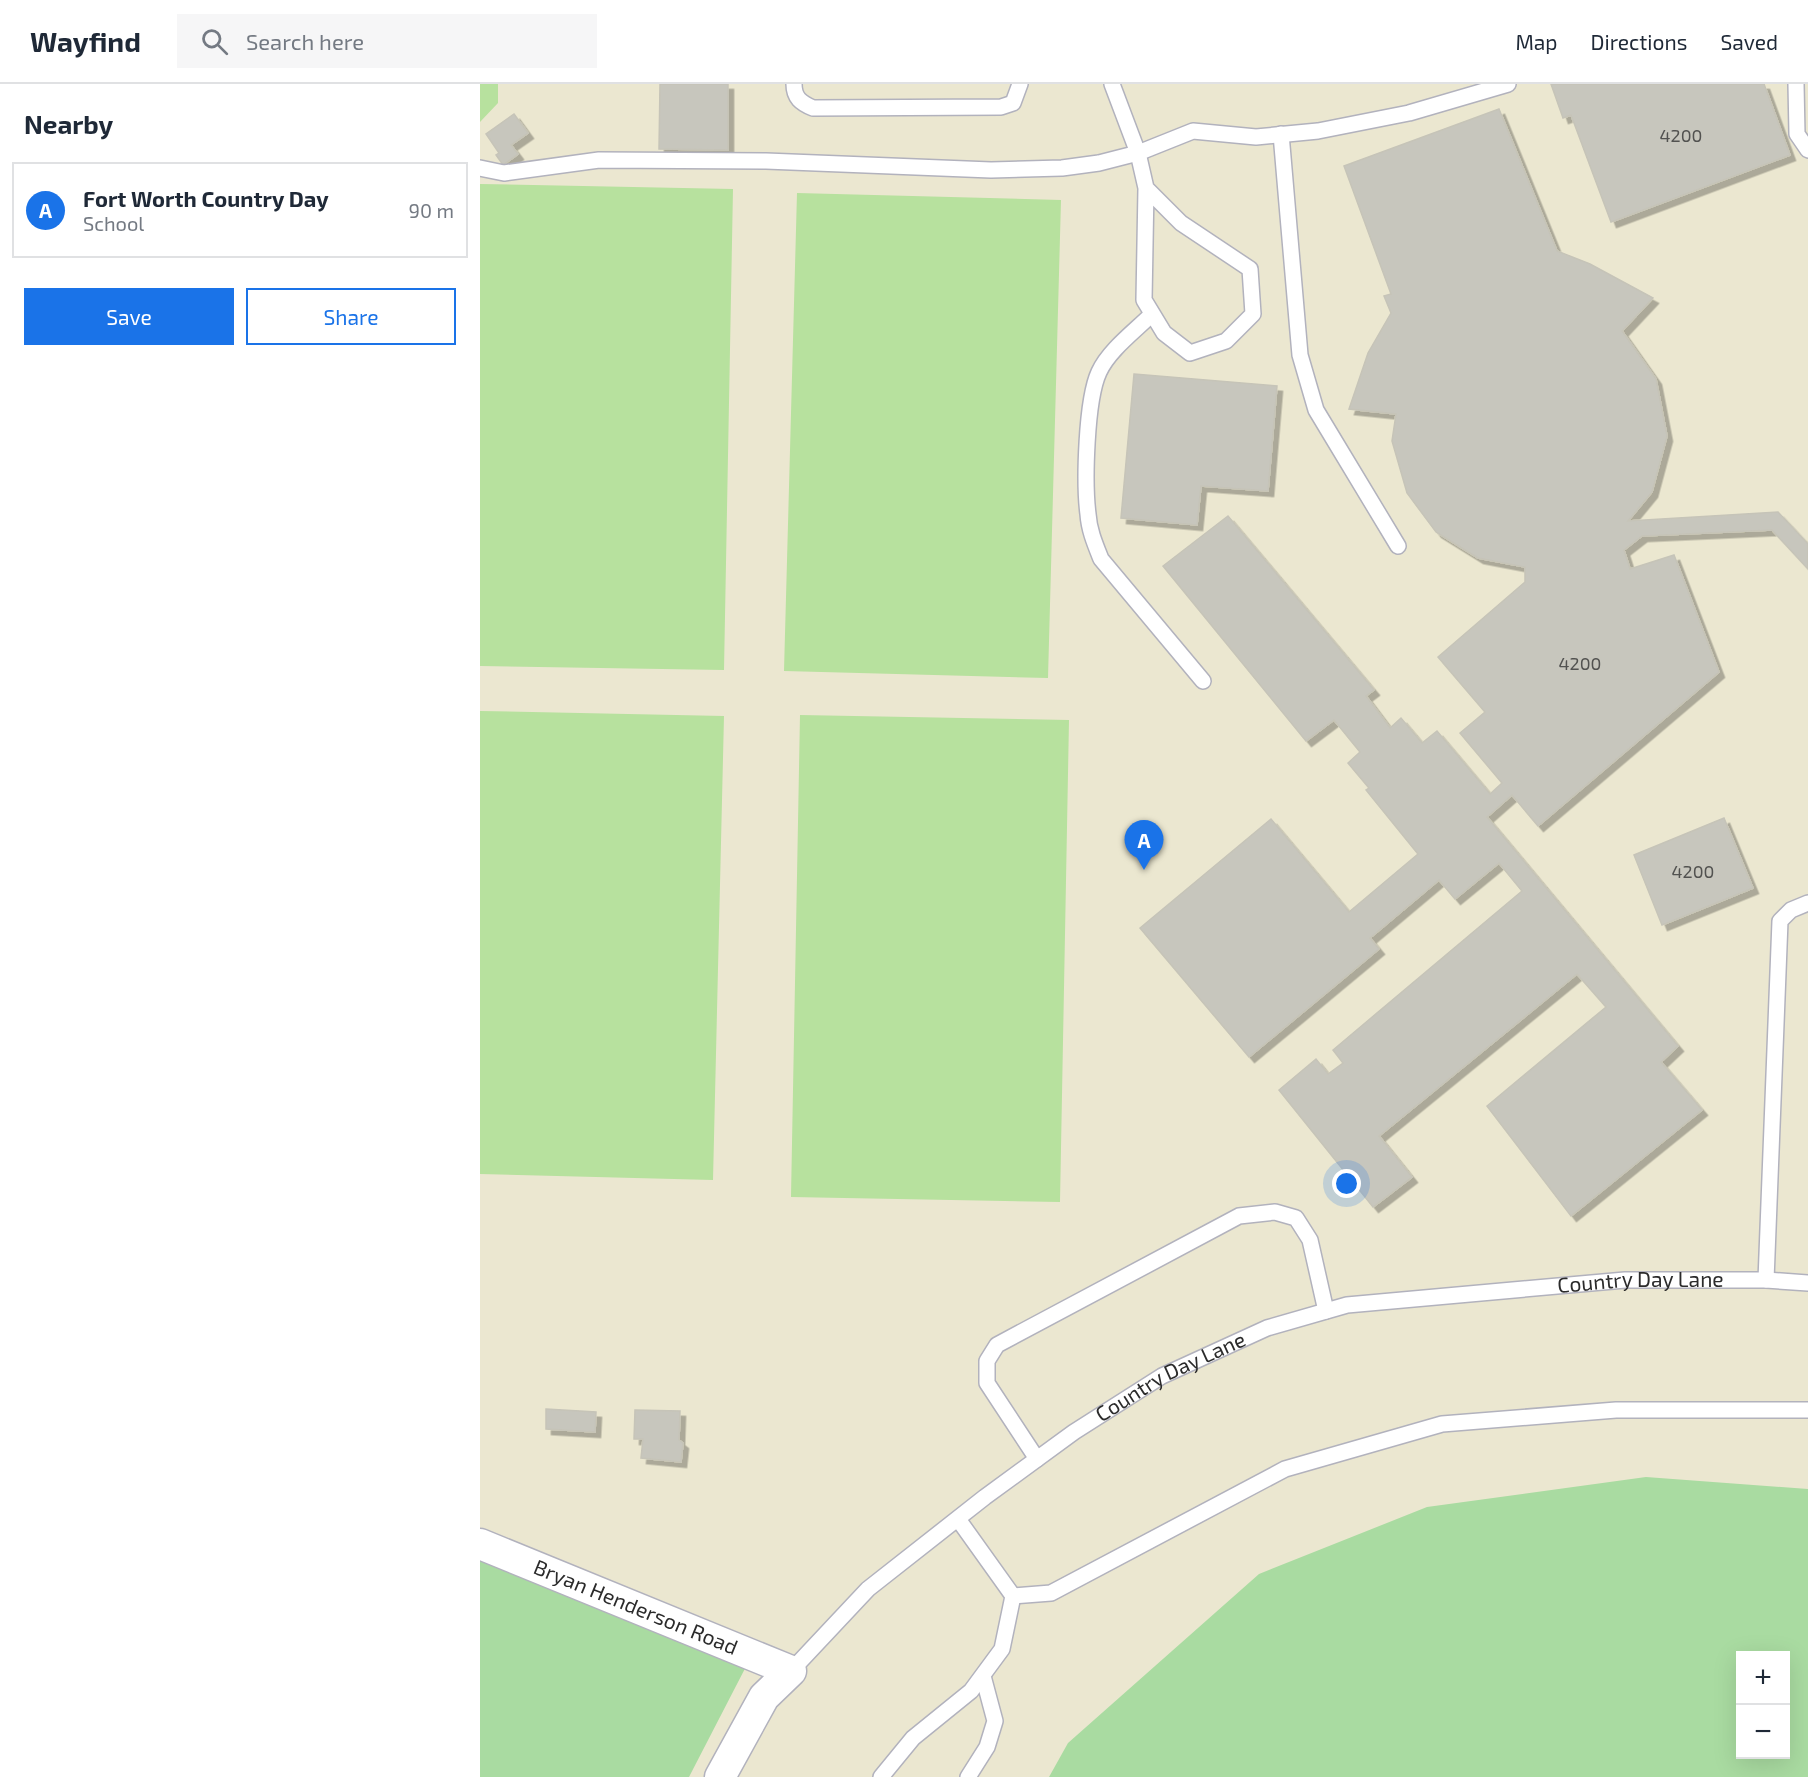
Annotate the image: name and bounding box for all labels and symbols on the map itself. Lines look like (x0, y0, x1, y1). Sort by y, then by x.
house number: 4200 (1660, 124, 1702, 146)
house number: 4200 (1559, 652, 1601, 674)
pin: A (1124, 820, 1164, 870)
house number: 4200 (1672, 860, 1714, 882)
your location (1332, 1169, 1361, 1198)
street label: Country Day Lane (1556, 1266, 1724, 1297)
street label: Country Day Lane (1090, 1326, 1249, 1426)
street label: Bryan Henderson Road (530, 1553, 742, 1659)

